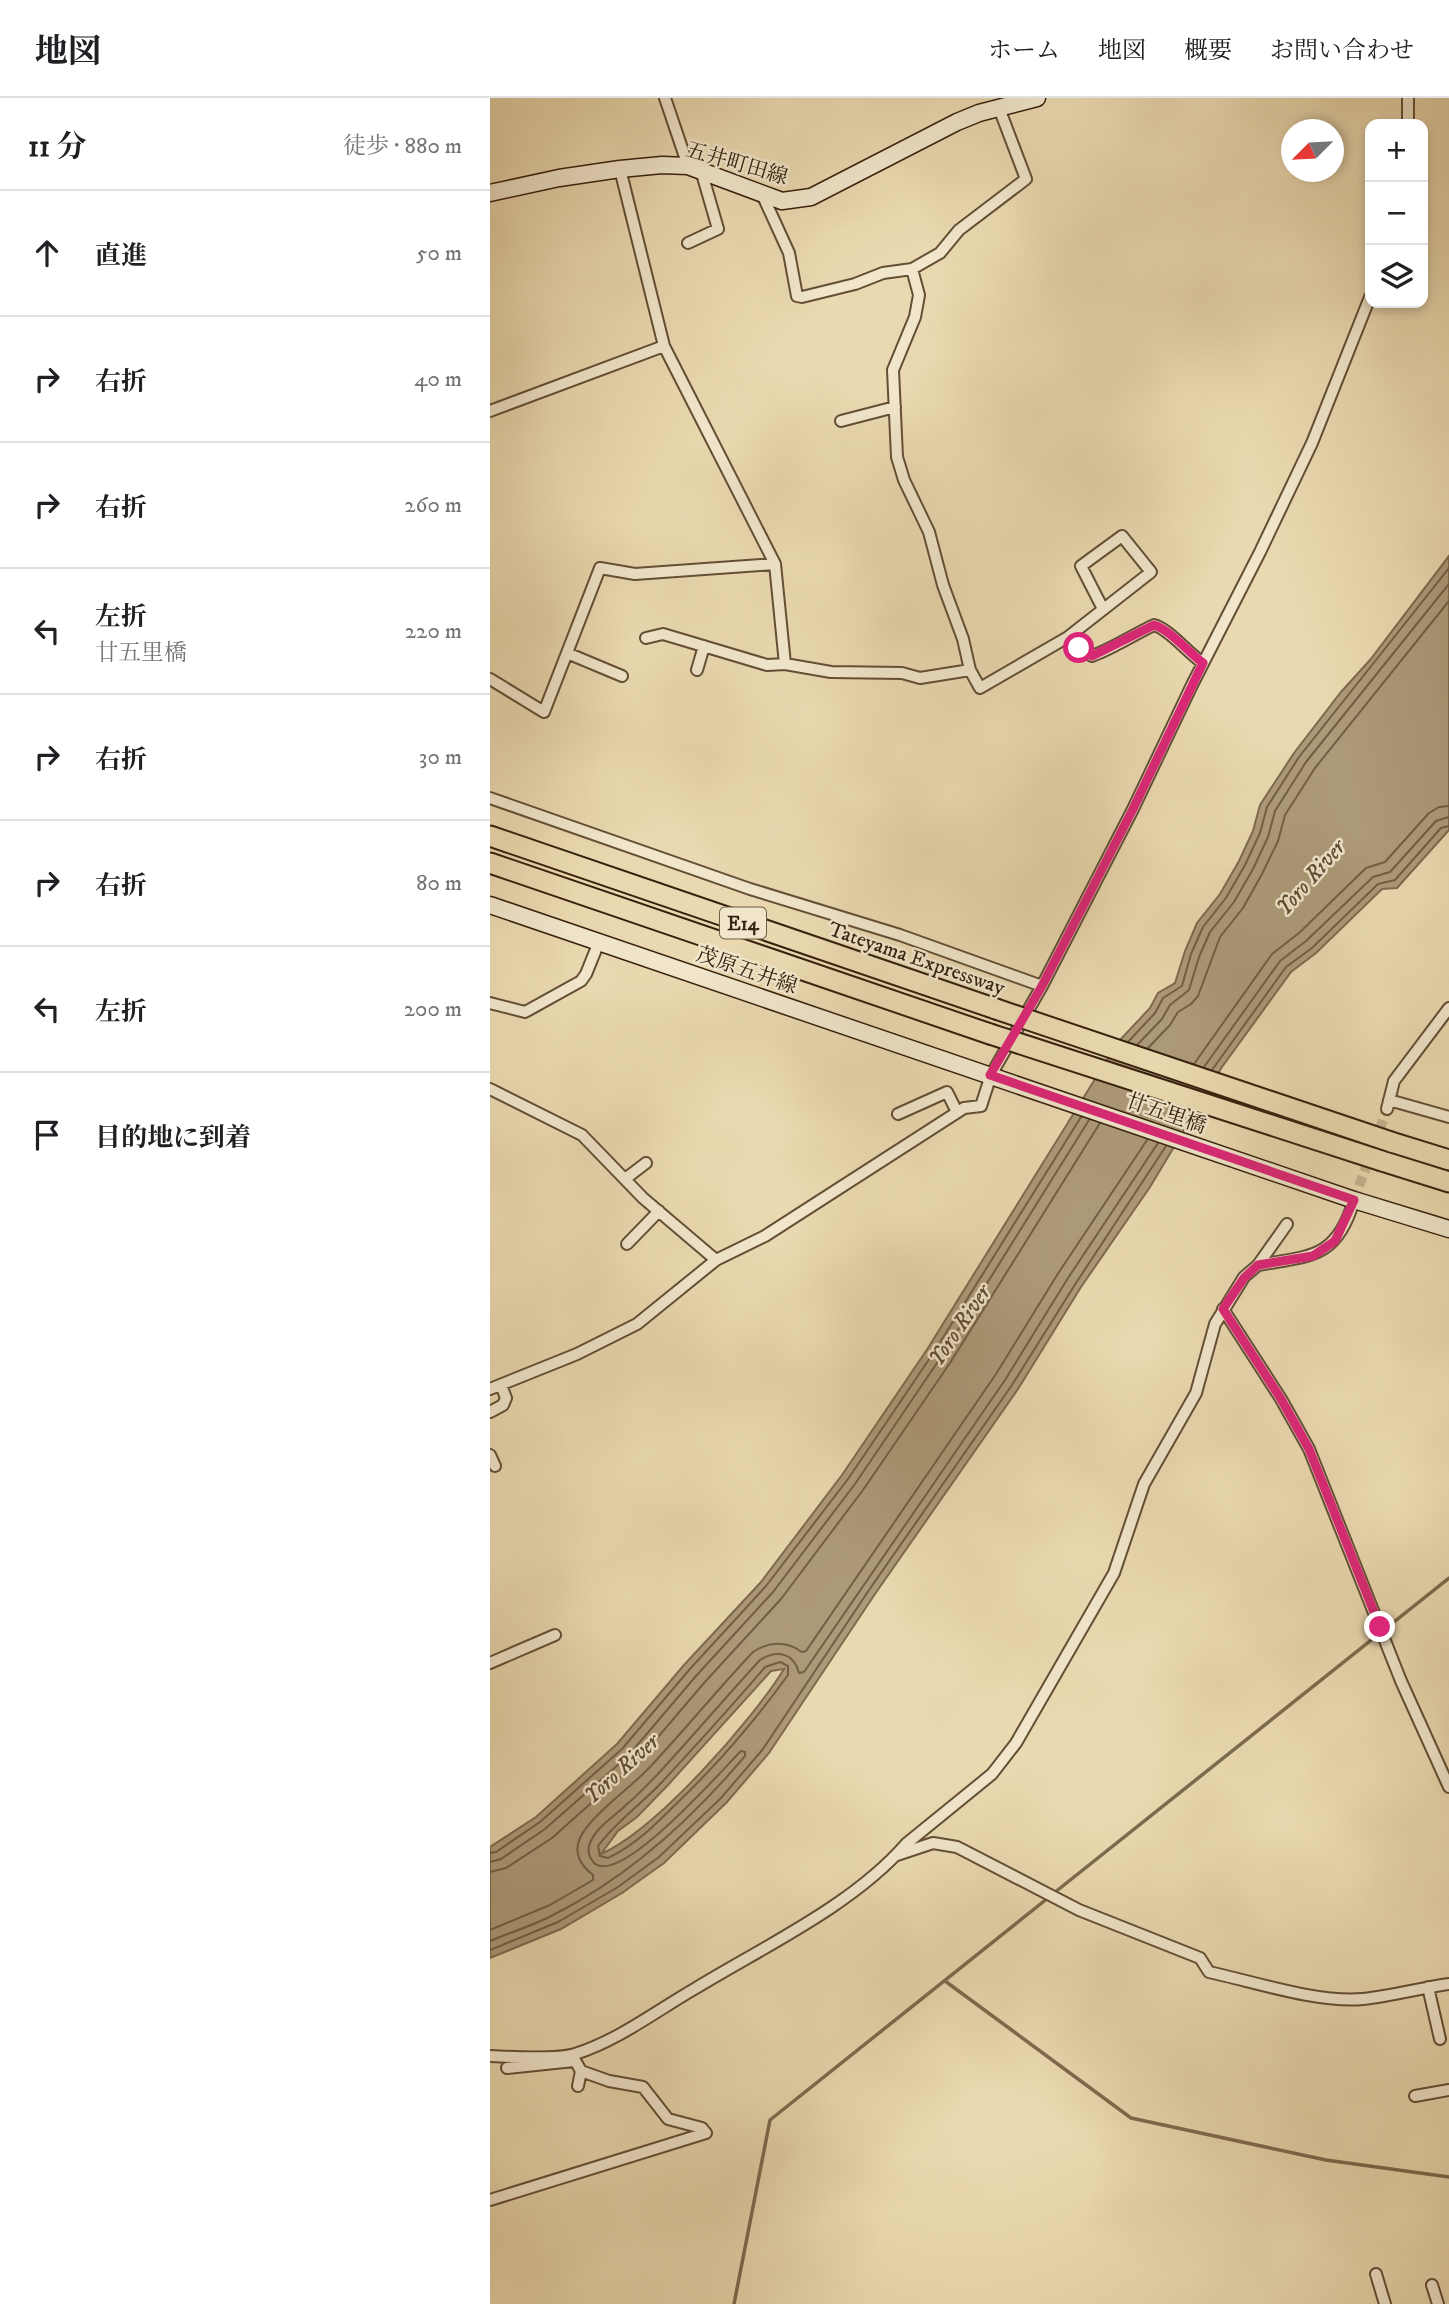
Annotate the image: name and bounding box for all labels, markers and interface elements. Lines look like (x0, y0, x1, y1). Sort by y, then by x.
text: 地図 (35, 32, 101, 73)
text: ホーム (988, 36, 1060, 66)
text: 地図 (1098, 36, 1146, 66)
text: 概要 (1184, 36, 1232, 66)
text: お問い合わせ (1270, 36, 1414, 66)
north arrow (1281, 119, 1344, 182)
map controls (1365, 119, 1428, 308)
button: + (1365, 119, 1428, 182)
text: 11 分 (28, 129, 86, 166)
text: 徒歩 · 880 m (343, 132, 462, 161)
street label: 五井町田線 (683, 137, 791, 191)
button: − (1365, 182, 1428, 245)
icon: ahead (28, 234, 66, 272)
text: 50 m (416, 239, 462, 268)
text: 直進 (95, 240, 147, 273)
button: layers (1365, 245, 1428, 308)
icon: right (28, 360, 66, 398)
text: 40 m (414, 365, 462, 394)
text: 右折 (95, 366, 147, 399)
icon: right (28, 486, 66, 524)
text: 260 m (404, 491, 462, 520)
text: 右折 (95, 492, 147, 525)
text: 左折 (95, 601, 147, 634)
icon: left (28, 612, 66, 650)
text: 220 m (405, 617, 462, 646)
route start (1063, 632, 1094, 663)
text: 廿五里橋 (95, 639, 187, 668)
icon: right (28, 738, 66, 776)
text: 30 m (419, 743, 462, 772)
text: 右折 (95, 744, 147, 777)
water label: Yoro River (1270, 832, 1353, 922)
icon: right (28, 864, 66, 902)
text: 80 m (416, 869, 462, 898)
text: 右折 (95, 870, 147, 903)
road number: E14 (720, 908, 766, 938)
street label: Tateyama Expressway (825, 917, 1009, 1002)
street label: 茂原五井線 (693, 942, 801, 1000)
icon: left (28, 990, 66, 1028)
text: 200 m (404, 995, 462, 1024)
text: 左折 (95, 996, 147, 1029)
street label: 廿五里橋 (1122, 1088, 1210, 1140)
icon: arrive (28, 1116, 66, 1154)
text: 目的地に到着 (95, 1122, 251, 1155)
water label: Yoro River (923, 1278, 999, 1372)
route end (1364, 1611, 1395, 1642)
water label: Yoro River (578, 1726, 667, 1811)

